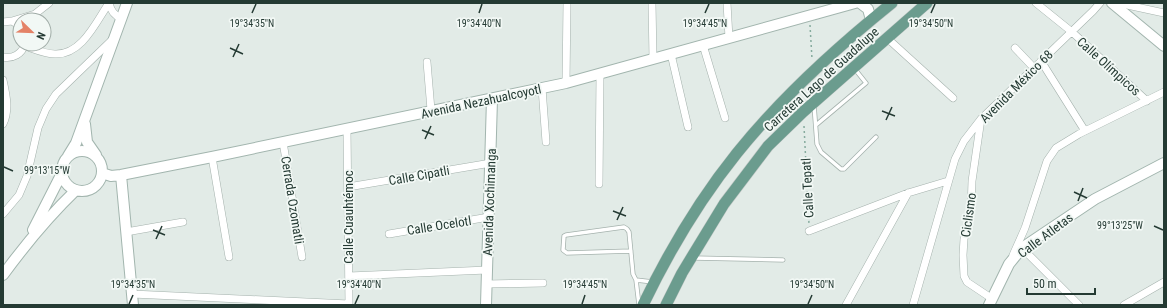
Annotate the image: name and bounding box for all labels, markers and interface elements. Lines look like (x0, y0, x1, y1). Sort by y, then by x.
north arrow (12, 12, 52, 52)
text: 19°34'35"N (230, 18, 274, 29)
text: 19°34'40"N (457, 18, 501, 29)
text: 19°34'45"N (683, 18, 727, 29)
text: 19°34'50"N (909, 18, 953, 29)
street label: Carretera Lago de Guadalupe (761, 24, 882, 135)
text: N (33, 30, 48, 42)
street label: Calle Olímpicos (1074, 34, 1144, 99)
street label: Avenida México 68 (977, 47, 1056, 126)
street label: Avenida Nezahualcoyotl (420, 81, 543, 122)
street label: Avenida Xochimanga (480, 148, 499, 256)
street label: Cerrada Ozomatli (278, 155, 307, 245)
street label: Calle Tepatl (798, 158, 817, 218)
street label: Calle Cipatli (388, 163, 451, 188)
text: 99°13'15"W (24, 165, 70, 176)
street label: Calle Cuauhtémoc (341, 170, 356, 264)
street label: Ciclismo (958, 192, 979, 238)
street label: Calle Atletas (1015, 210, 1076, 261)
street label: Calle Ocelotl (406, 213, 472, 238)
text: 99°13'25"W (1097, 220, 1143, 231)
scale bar (1027, 270, 1095, 296)
text: 50 m (1033, 277, 1057, 291)
text: 19°34'35"N (111, 279, 155, 290)
text: 19°34'40"N (337, 279, 381, 290)
text: 19°34'45"N (563, 279, 607, 290)
text: 19°34'50"N (790, 279, 834, 290)

